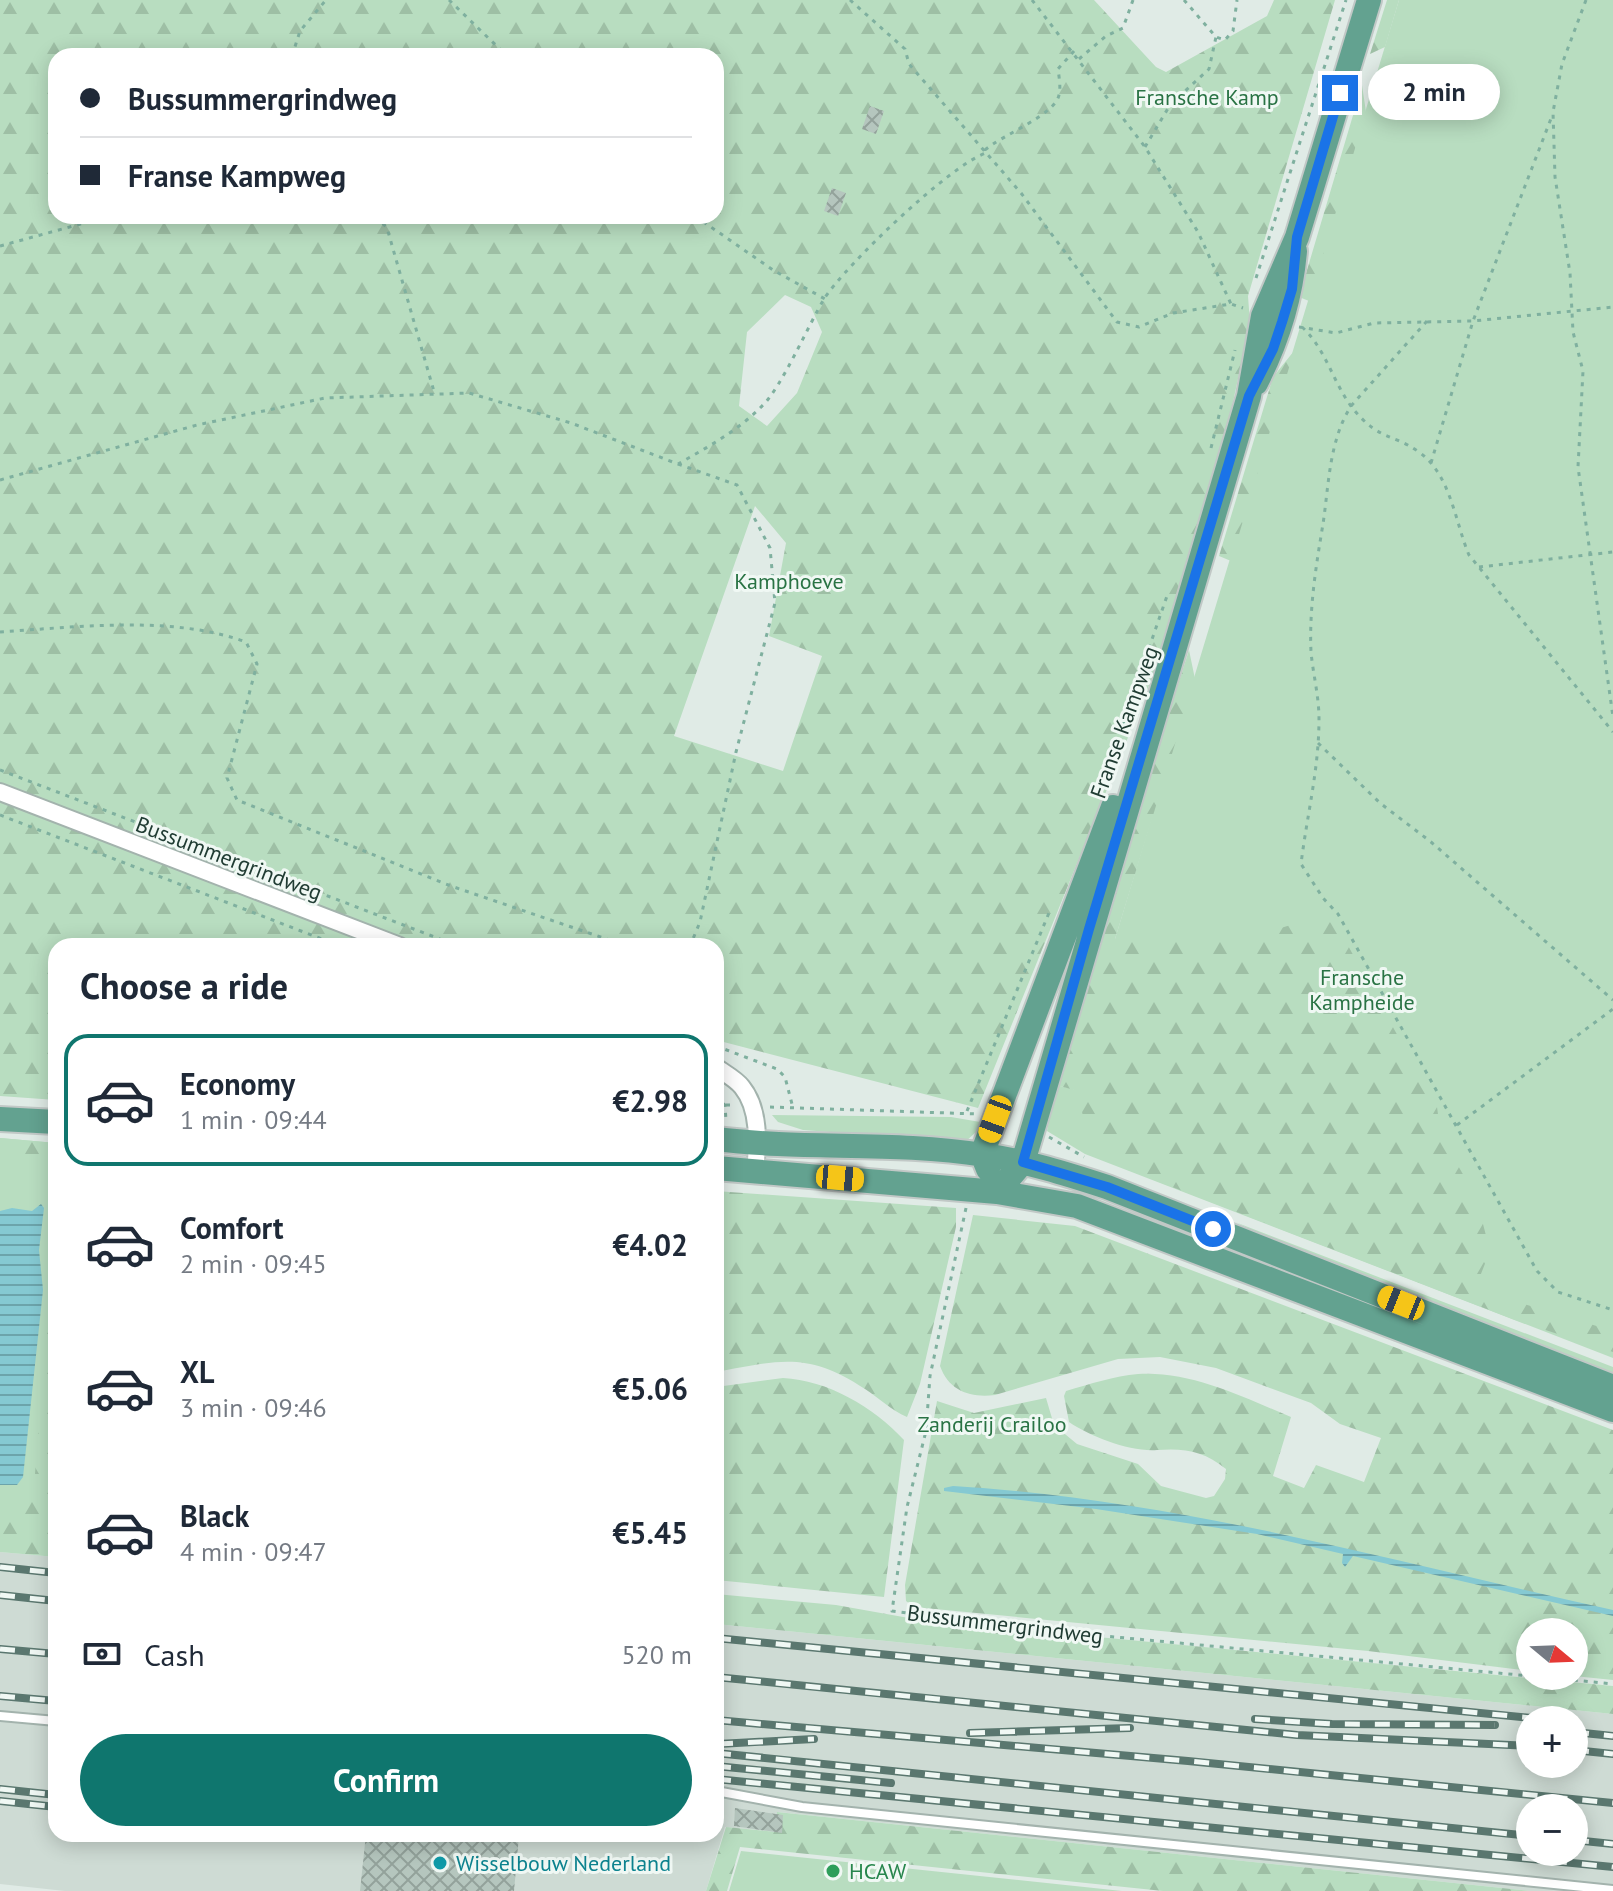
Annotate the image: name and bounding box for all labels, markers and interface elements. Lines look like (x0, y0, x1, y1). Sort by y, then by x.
callout: 2 min (1368, 65, 1500, 121)
route end (1322, 75, 1358, 111)
text: 2 min (1402, 75, 1466, 108)
text: Bussummergrindweg (128, 79, 397, 118)
park label: Fransche Kamp (1135, 83, 1279, 111)
text: Franse Kampweg (128, 156, 346, 195)
park label: Kamphoeve (734, 567, 844, 595)
street label: Franse Kampweg (1083, 642, 1165, 802)
street label: Bussummergrindweg (132, 810, 326, 906)
text: Choose a ride (80, 962, 288, 1009)
park label: Fransche Kampheide (1309, 963, 1415, 1016)
icon: car (84, 1064, 156, 1136)
text: Economy (180, 1064, 295, 1103)
text: €2.98 (613, 1081, 688, 1120)
car (976, 1092, 1014, 1146)
text: 1 min · 09:44 (180, 1103, 327, 1136)
car (815, 1164, 865, 1192)
icon: car (84, 1208, 156, 1280)
text: Comfort (180, 1208, 283, 1247)
route start (1195, 1211, 1231, 1247)
text: €4.02 (613, 1225, 688, 1264)
text: 2 min · 09:45 (180, 1247, 327, 1280)
car (1374, 1283, 1428, 1323)
icon: car (84, 1352, 156, 1424)
text: XL (180, 1352, 214, 1391)
text: €5.06 (613, 1369, 688, 1408)
text: 3 min · 09:46 (180, 1391, 327, 1424)
park label: Zanderij Crailoo (917, 1410, 1067, 1438)
icon: car (84, 1496, 156, 1568)
text: Black (180, 1496, 249, 1535)
text: €5.45 (613, 1513, 688, 1552)
text: 4 min · 09:47 (180, 1535, 327, 1568)
street label: Bussummergrindweg (905, 1598, 1105, 1650)
north arrow (1516, 1618, 1588, 1690)
map controls (1516, 1618, 1588, 1866)
icon: cash (80, 1632, 124, 1676)
text: Cash (144, 1635, 205, 1674)
text: 520 m (621, 1638, 692, 1671)
button: + (1516, 1706, 1588, 1778)
button: Confirm (80, 1734, 692, 1826)
button: − (1516, 1794, 1588, 1866)
place label: Wisselbouw Nederland (456, 1849, 671, 1877)
marker: Wisselbouw Nederland (431, 1854, 449, 1872)
place label: HCAW (849, 1857, 907, 1885)
marker: HCAW (824, 1862, 842, 1880)

